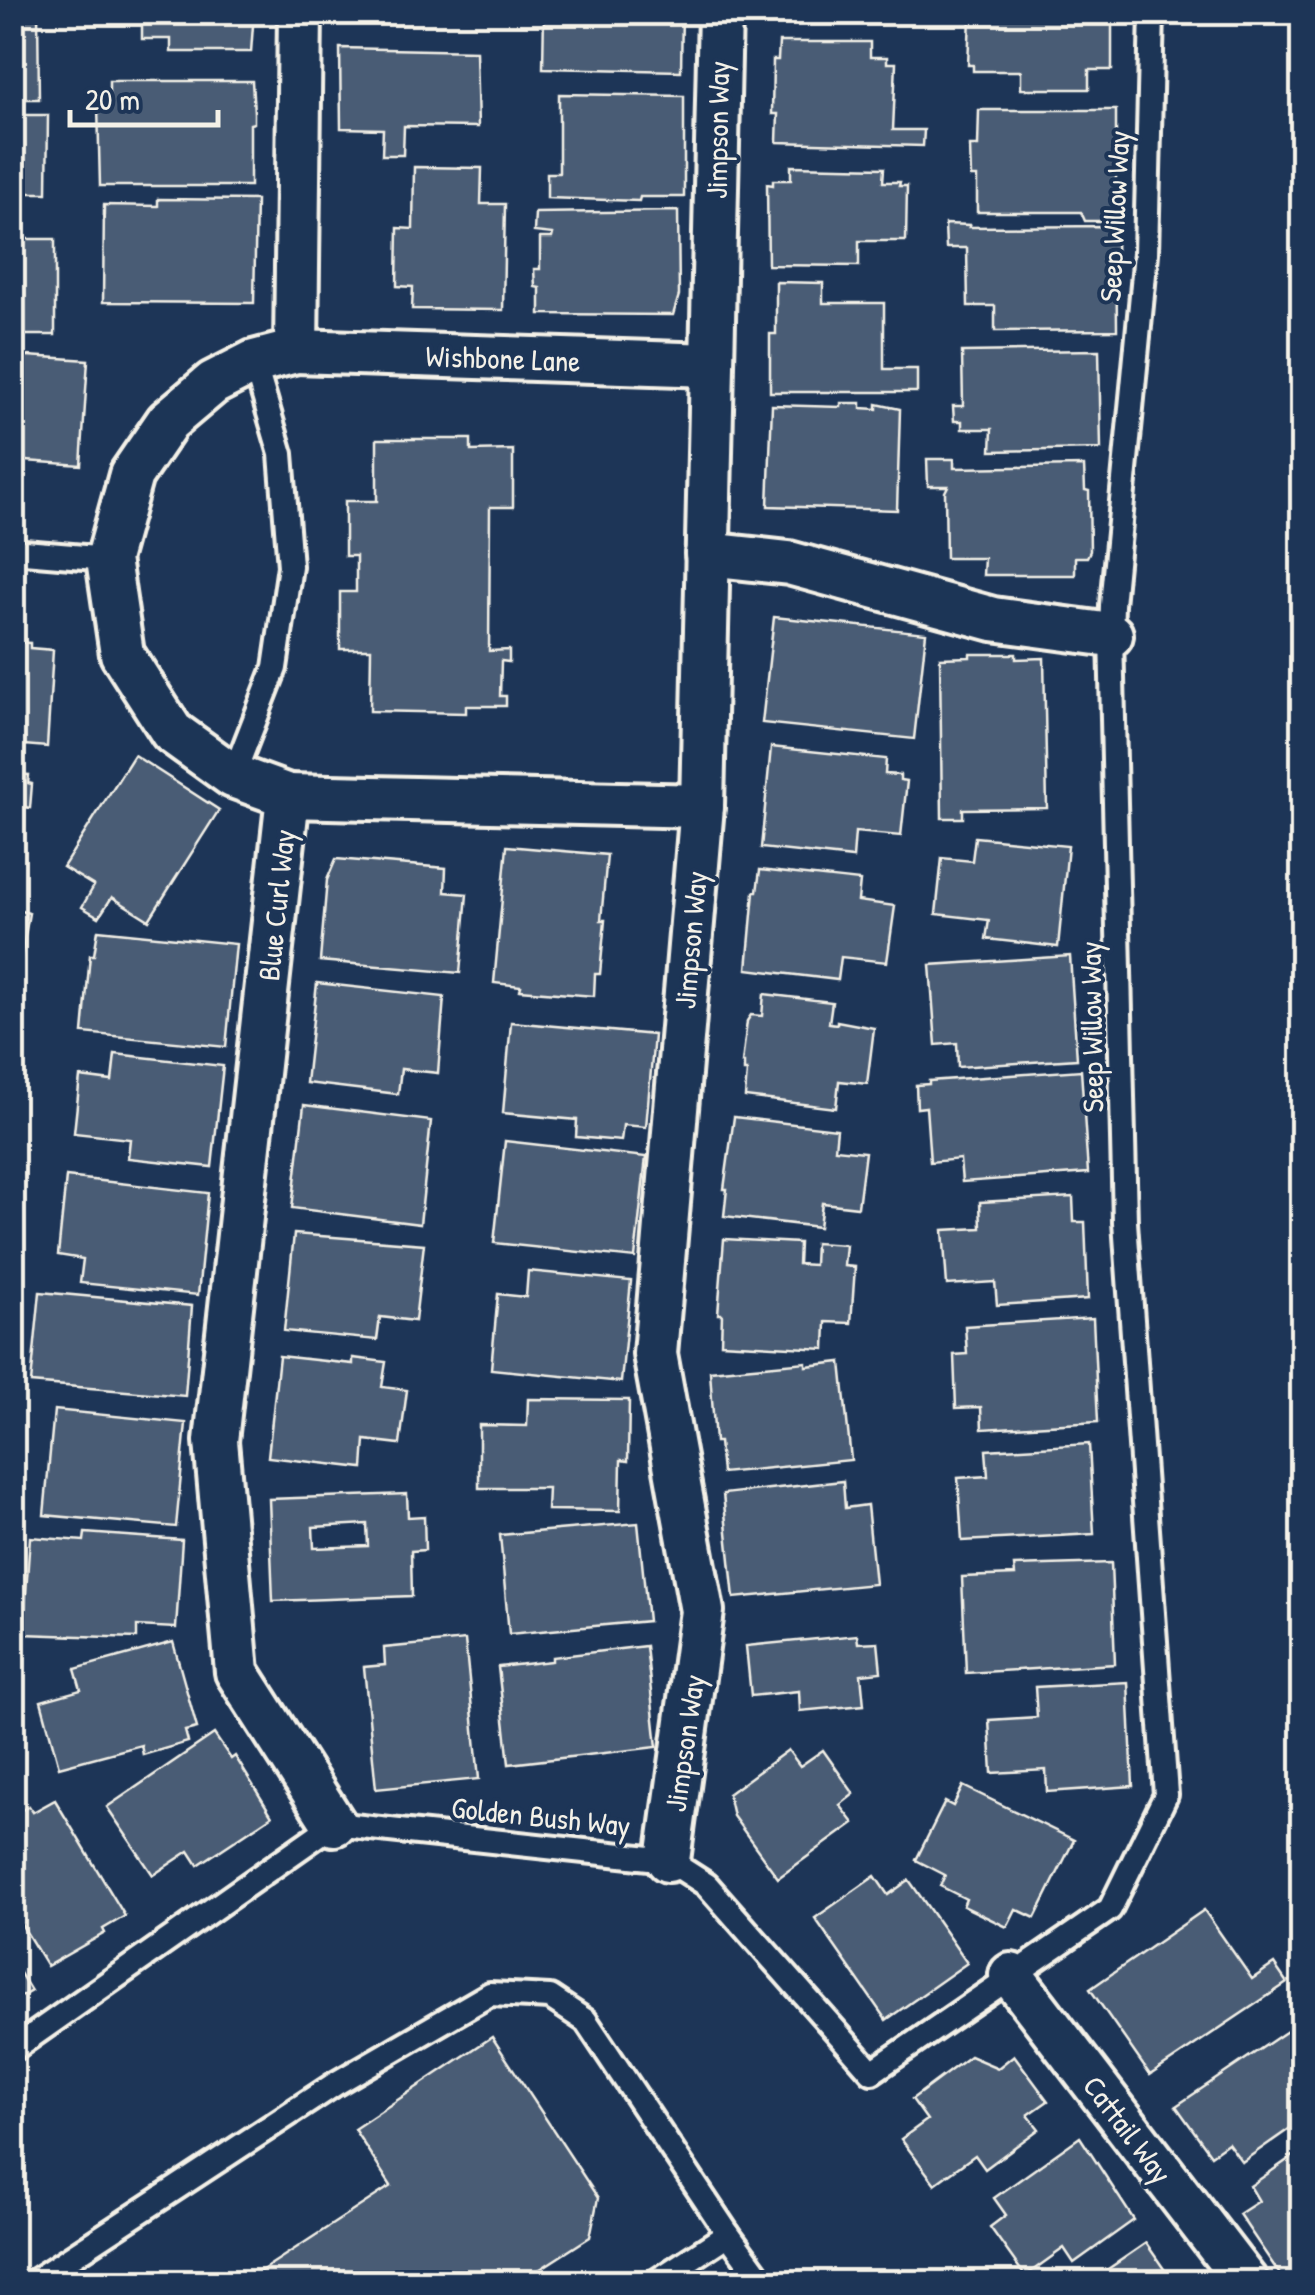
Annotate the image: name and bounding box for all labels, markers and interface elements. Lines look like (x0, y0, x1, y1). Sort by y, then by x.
street label: Jimpson Way (696, 61, 738, 199)
scale bar (70, 65, 218, 127)
text: 20 m (85, 79, 140, 119)
street label: Seep Willow Way (1090, 129, 1138, 303)
street label: Wishbone Lane (425, 335, 581, 381)
street label: Blue Curl Way (248, 827, 304, 983)
street label: Jimpson Way (664, 869, 716, 1011)
street label: Seep Willow Way (1070, 941, 1112, 1113)
street label: Jimpson Way (655, 1672, 713, 1814)
street label: Golden Bush Way (450, 1787, 632, 1845)
street label: Cattail Way (1074, 2067, 1182, 2191)

